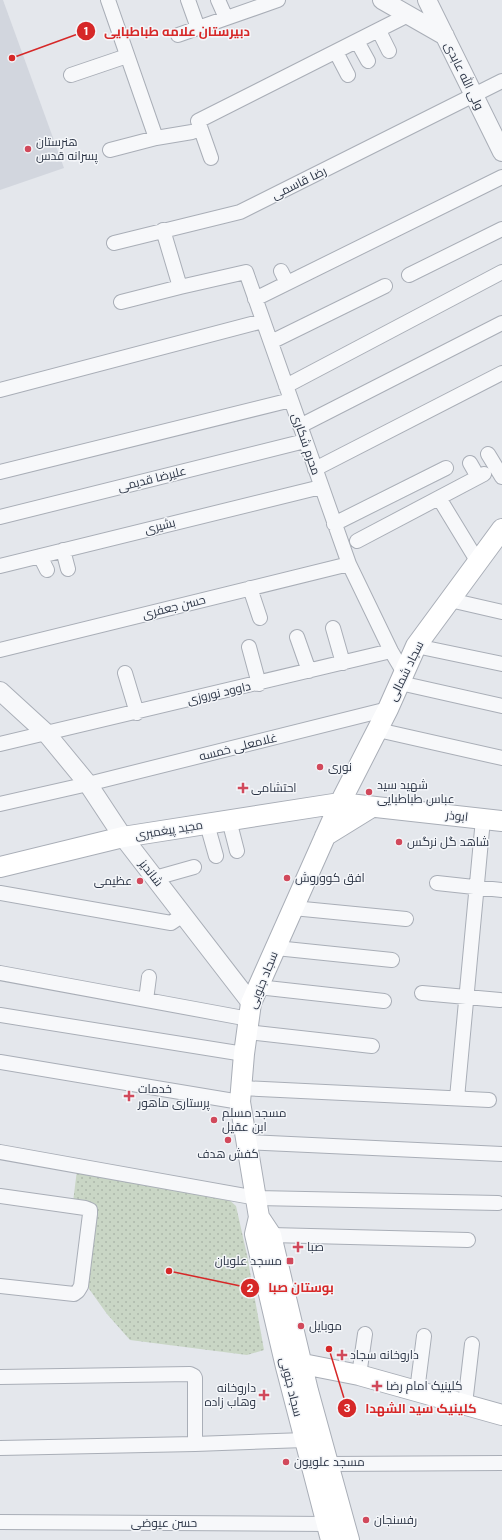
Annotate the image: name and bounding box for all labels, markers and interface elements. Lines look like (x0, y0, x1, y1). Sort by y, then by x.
callout: دبیرستان علامه طباطبایی (76, 19, 259, 44)
text: 1 (84, 23, 88, 39)
text: دبیرستان علامه طباطبایی (104, 23, 250, 40)
street label: ولی الله عابدی (441, 39, 487, 113)
place label: هنرستان پسرانه قدس (36, 134, 99, 165)
marker: هنرستان پسرانه قدس (23, 144, 33, 154)
street label: رضا قاسمی (269, 163, 329, 203)
street label: محرم شکاری (288, 411, 324, 477)
street label: علیرضا قدیمی (116, 463, 188, 495)
street label: بشیری (143, 514, 177, 538)
street label: حسن جعفری (141, 591, 207, 623)
street label: سجاد شمالی (385, 638, 428, 704)
street label: داوود نوروزی (186, 678, 253, 708)
street label: غلامعلی خمسه (197, 730, 279, 764)
place label: نوری (328, 759, 352, 775)
marker: نوری (315, 762, 325, 772)
place label: شهید سید عباس طباطبایی (377, 777, 455, 807)
place label: احتشامی (251, 780, 297, 796)
marker: احتشامی (238, 783, 248, 793)
marker: شهید سید عباس طباطبایی (364, 787, 374, 797)
street label: ابوذر (444, 807, 469, 825)
street label: مجید پیغمبری (134, 817, 204, 844)
place label: شاهد گل نرگس (407, 834, 489, 850)
marker: شاهد گل نرگس (394, 837, 404, 847)
street label: شاندیز (135, 856, 167, 890)
place label: افق کووروش (295, 870, 365, 886)
place label: عظیمی (94, 873, 132, 889)
marker: افق کووروش (282, 873, 292, 883)
marker: عظیمی (135, 876, 145, 886)
street label: سجاد جنوبی (244, 949, 282, 1011)
place label: خدمات پرستاری ماهور (137, 1081, 211, 1112)
marker: خدمات پرستاری ماهور (123, 1090, 135, 1102)
place label: مسجد مسلم ابن عقیل (222, 1105, 287, 1135)
marker: مسجد مسلم ابن عقیل (209, 1115, 219, 1125)
marker: کفش هدف (223, 1135, 233, 1145)
place label: کفش هدف (197, 1146, 259, 1162)
place label: صبا (307, 1239, 324, 1255)
marker: صبا (292, 1241, 304, 1253)
place label: مسجد علویان (215, 1253, 282, 1269)
marker: مسجد علویان (285, 1256, 295, 1266)
callout: بوستان صبا (240, 1275, 342, 1300)
text: بوستان صبا (268, 1279, 334, 1296)
text: 2 (247, 1280, 254, 1296)
place label: موبایل (309, 1318, 342, 1334)
marker: موبایل (296, 1321, 306, 1331)
place label: داروخانه سجاد (350, 1347, 419, 1363)
marker: داروخانه سجاد (337, 1350, 347, 1360)
street label: سجاد جنوبی (276, 1356, 306, 1418)
place label: کلینیک امام رضا (386, 1378, 462, 1394)
place label: داروخانه وهاب زاده (205, 1380, 256, 1410)
marker: کلینیک امام رضا (371, 1380, 383, 1392)
marker: داروخانه وهاب زاده (259, 1390, 269, 1400)
callout: کلینیک سید الشهدا (337, 1396, 484, 1421)
text: 3 (343, 1400, 351, 1416)
text: کلینیک سید الشهدا (365, 1400, 477, 1417)
place label: مسجد علویون (294, 1454, 365, 1470)
marker: مسجد علویون (281, 1457, 291, 1467)
place label: رفسنجان (374, 1512, 417, 1528)
street label: حسن عیوضی (131, 1515, 197, 1531)
marker: رفسنجان (361, 1515, 371, 1525)

